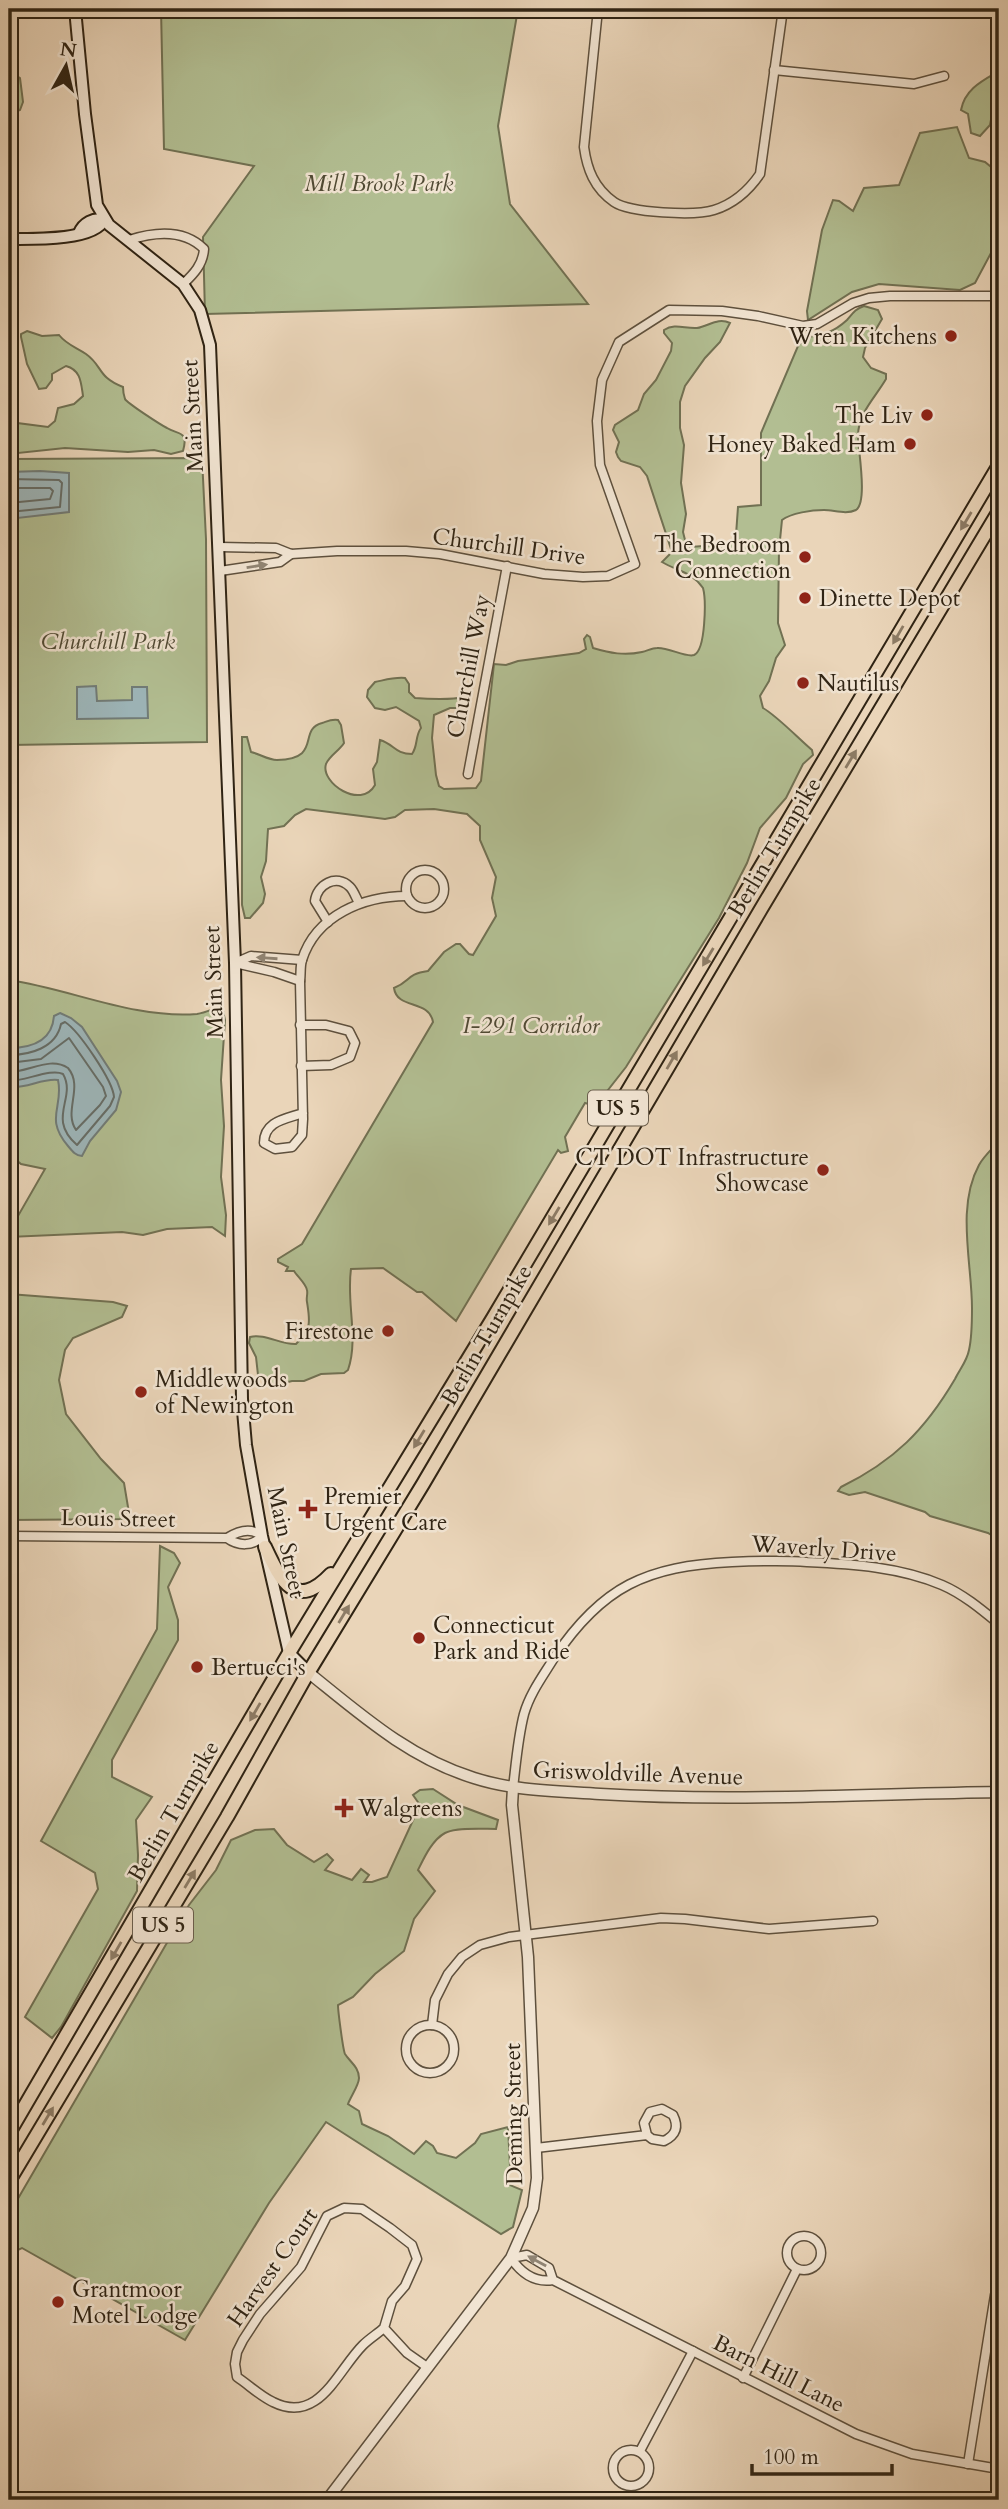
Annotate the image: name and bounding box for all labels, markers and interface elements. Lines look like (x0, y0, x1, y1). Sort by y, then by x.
north arrow (32, 32, 102, 102)
text: N (58, 36, 79, 64)
park label: Mill Brook Park (305, 168, 454, 199)
place label: Wren Kitchens (787, 321, 937, 352)
marker: Wren Kitchens (943, 328, 959, 344)
street label: Main Street (174, 359, 211, 473)
place label: The Liv (835, 400, 913, 431)
marker: The Liv (919, 407, 935, 423)
place label: Honey Baked Ham (707, 429, 897, 460)
marker: Honey Baked Ham (902, 436, 918, 452)
one-way arrow (959, 511, 972, 530)
street label: Churchill Drive (430, 520, 587, 573)
place label: The Bedroom Connection (654, 529, 792, 586)
marker: The Bedroom Connection (797, 549, 813, 565)
one-way arrow (246, 560, 268, 571)
place label: Dinette Depot (819, 583, 960, 614)
marker: Dinette Depot (797, 590, 813, 606)
street label: Churchill Way (439, 591, 498, 741)
park label: Churchill Park (41, 626, 176, 657)
one-way arrow (892, 626, 904, 645)
place label: Nautilus (817, 668, 899, 699)
marker: Nautilus (795, 675, 811, 691)
one-way arrow (845, 749, 857, 768)
street label: Berlin Turnpike (720, 771, 829, 923)
street label: Main Street (196, 925, 231, 1039)
one-way arrow (702, 947, 715, 966)
one-way arrow (256, 952, 278, 963)
park label: I-291 Corridor (462, 1010, 601, 1041)
one-way arrow (666, 1051, 678, 1070)
road number: US 5 (588, 1090, 648, 1126)
place label: CT DOT Infrastructure Showcase (575, 1142, 809, 1199)
marker: CT DOT Infrastructure Showcase (815, 1162, 831, 1178)
one-way arrow (548, 1206, 561, 1225)
street label: Berlin Turnpike (433, 1259, 539, 1412)
place label: Firestone (285, 1316, 374, 1347)
marker: Firestone (380, 1323, 396, 1339)
place label: Middlewoods of Newington (155, 1364, 294, 1421)
marker: Middlewoods of Newington (133, 1384, 149, 1400)
one-way arrow (413, 1430, 426, 1449)
place label: Premier Urgent Care (324, 1481, 447, 1538)
street label: Main Street (260, 1484, 313, 1600)
marker: Premier Urgent Care (298, 1499, 318, 1519)
street label: Louis Street (60, 1502, 176, 1535)
street label: Waverly Drive (749, 1528, 898, 1569)
one-way arrow (338, 1605, 350, 1624)
place label: Connecticut Park and Ride (433, 1610, 570, 1667)
marker: Connecticut Park and Ride (411, 1630, 427, 1646)
place label: Bertucci's (211, 1652, 306, 1683)
marker: Bertucci's (189, 1659, 205, 1675)
one-way arrow (249, 1702, 261, 1721)
street label: Berlin Turnpike (120, 1735, 226, 1888)
street label: Griswoldville Avenue (532, 1754, 744, 1793)
place label: Walgreens (357, 1793, 462, 1824)
marker: Walgreens (336, 1800, 352, 1816)
one-way arrow (184, 1869, 196, 1888)
road number: US 5 (133, 1908, 193, 1942)
one-way arrow (110, 1941, 122, 1960)
street label: Deming Street (497, 2042, 530, 2186)
one-way arrow (41, 2106, 54, 2125)
street label: Harvest Court (220, 2201, 325, 2333)
one-way arrow (527, 2255, 546, 2267)
place label: Grantmoor Motel Lodge (72, 2274, 198, 2331)
marker: Grantmoor Motel Lodge (50, 2294, 66, 2310)
street label: Barn Hill Lane (708, 2327, 850, 2420)
scale bar (752, 2432, 892, 2476)
text: 100 m (763, 2443, 819, 2472)

